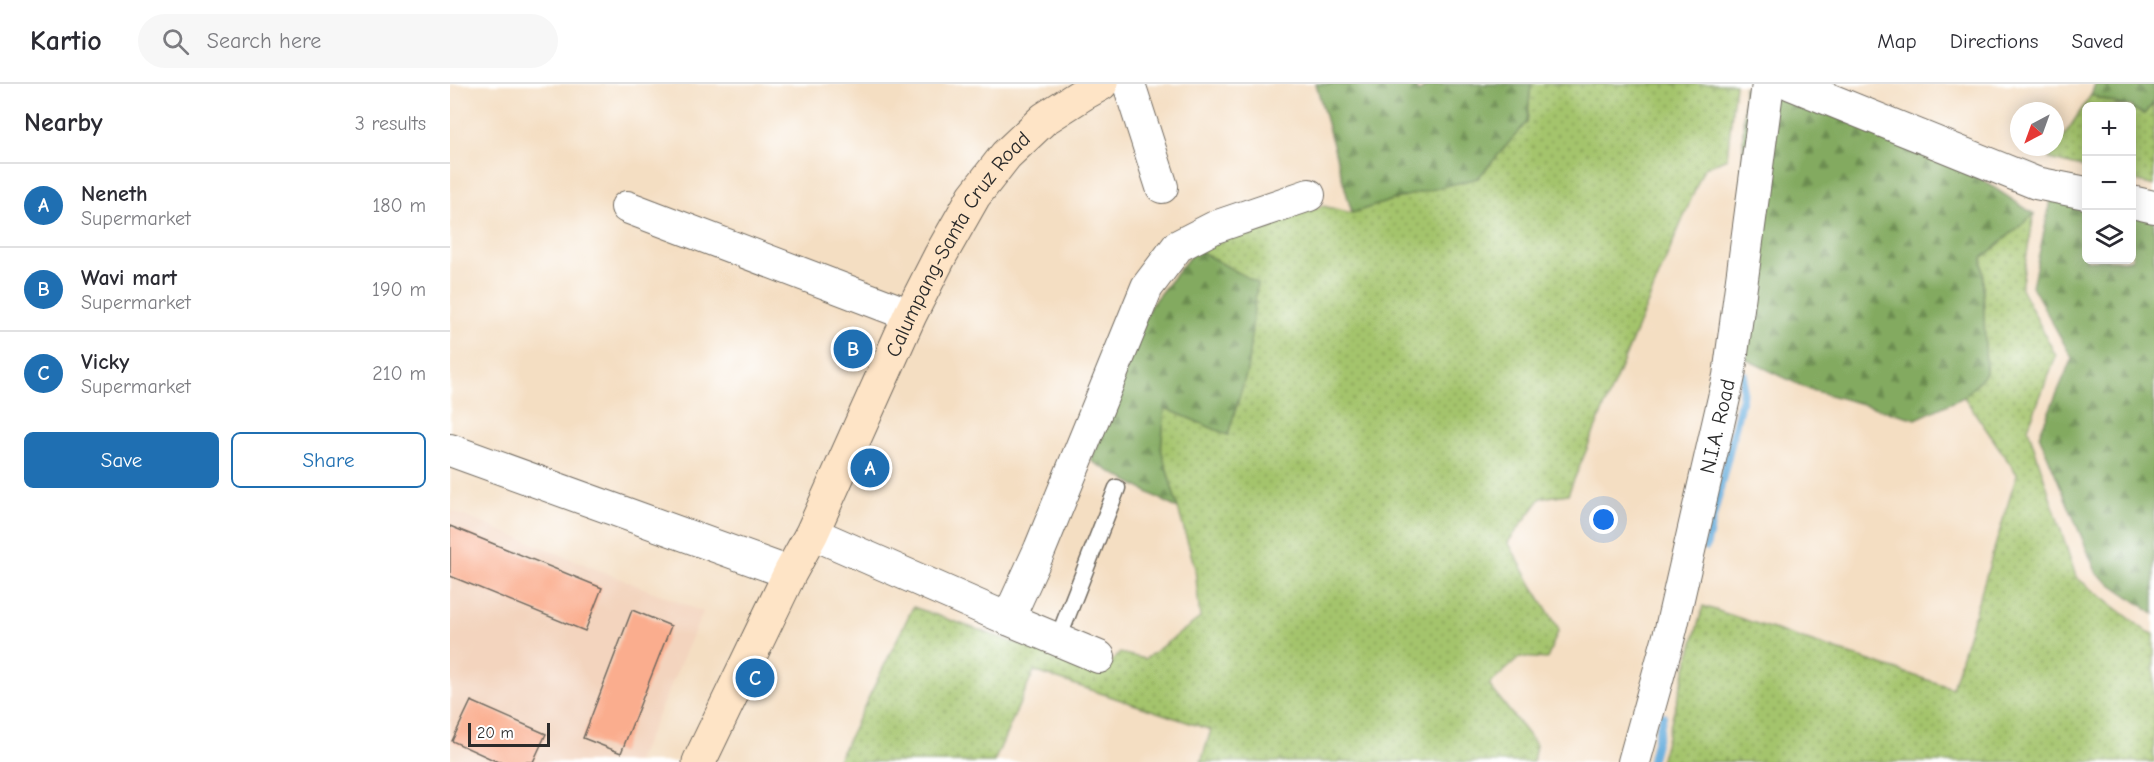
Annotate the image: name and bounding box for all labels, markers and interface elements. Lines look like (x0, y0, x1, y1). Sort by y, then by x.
search box (138, 14, 558, 68)
text: Kartio (30, 25, 102, 57)
icon: search (159, 25, 192, 58)
text: Search here (207, 28, 321, 54)
text: Map (1877, 29, 1917, 53)
text: Directions (1950, 29, 2039, 53)
text: Saved (2072, 29, 2124, 53)
north arrow (2010, 102, 2064, 156)
map controls (2082, 102, 2136, 264)
button: + (2082, 102, 2136, 156)
text: Nearby (24, 108, 103, 138)
text: 3 results (355, 112, 426, 135)
street label: Calumpang-Santa Cruz Road (881, 127, 1035, 361)
button: − (2082, 156, 2136, 210)
text: Neneth (81, 181, 148, 207)
text: A (38, 194, 49, 217)
text: 180 m (372, 194, 426, 217)
text: Supermarket (81, 207, 191, 230)
button: layers (2082, 210, 2136, 264)
text: Wavi mart (81, 265, 177, 291)
text: B (37, 278, 50, 301)
text: 190 m (372, 278, 426, 301)
text: Supermarket (81, 291, 191, 314)
pin: B (834, 326, 872, 372)
text: Vicky (81, 349, 129, 375)
text: C (37, 362, 50, 385)
text: 210 m (372, 362, 426, 385)
text: Supermarket (81, 375, 191, 398)
street label: N.I.A. Road (1695, 377, 1740, 476)
button: Save (24, 432, 219, 488)
button: Share (231, 432, 426, 488)
pin: A (850, 446, 890, 490)
your location (1589, 505, 1618, 534)
pin: C (736, 656, 774, 700)
scale bar (468, 720, 550, 748)
text: 20 m (477, 724, 514, 742)

